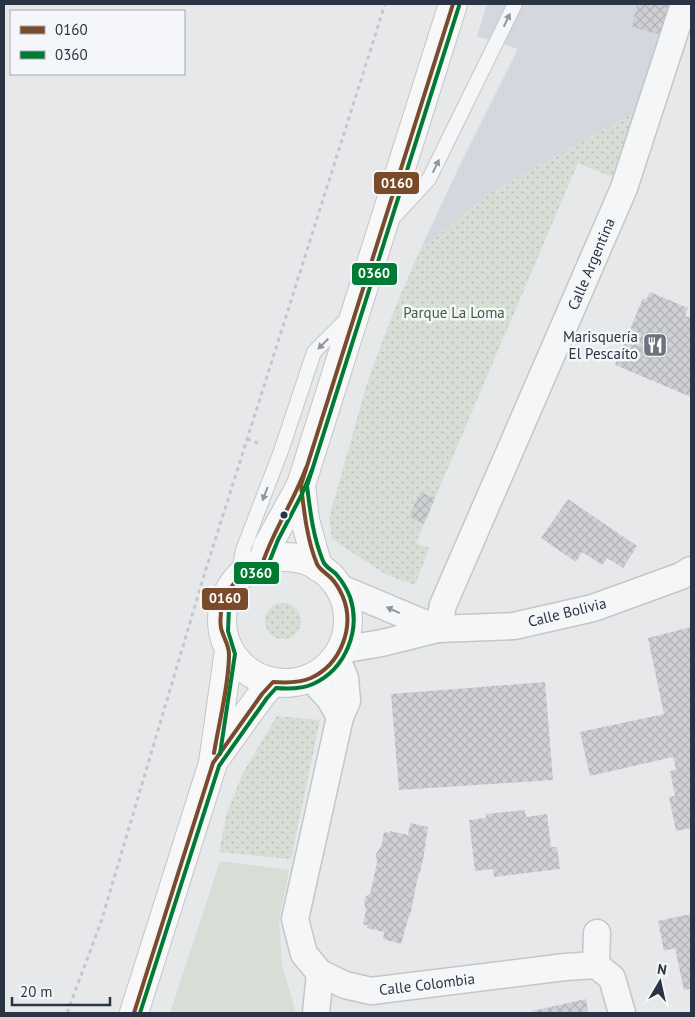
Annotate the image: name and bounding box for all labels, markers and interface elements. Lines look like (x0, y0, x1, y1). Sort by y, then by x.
legend (10, 10, 185, 75)
one-way arrow (503, 13, 511, 27)
text: 0160 (55, 20, 88, 39)
text: 0360 (55, 45, 88, 64)
one-way arrow (432, 159, 440, 173)
line badge: 0160 (373, 171, 420, 195)
text: 0160 (381, 174, 413, 192)
street label: Calle Argentina (563, 215, 619, 313)
line badge: 0360 (351, 262, 398, 286)
text: 0360 (358, 264, 390, 282)
park label: Parque La Loma (403, 303, 505, 322)
place label: Marisquería El Pescaíto (563, 327, 638, 363)
restaurant icon: Marisquería El Pescaíto (642, 332, 668, 358)
one-way arrow (317, 337, 329, 349)
one-way arrow (260, 487, 268, 501)
unlabelled marker (279, 510, 289, 520)
line badge: 0360 (233, 561, 280, 585)
text: 0360 (240, 564, 272, 582)
line badge: 0160 (201, 587, 249, 611)
text: 0160 (209, 589, 241, 607)
street label: Calle Bolivia (526, 593, 608, 631)
one-way arrow (386, 605, 400, 613)
north arrow (635, 957, 685, 1007)
text: N (656, 960, 668, 979)
street label: Calle Colombia (378, 969, 476, 999)
scale bar (12, 974, 110, 1006)
text: 20 m (20, 982, 53, 1001)

